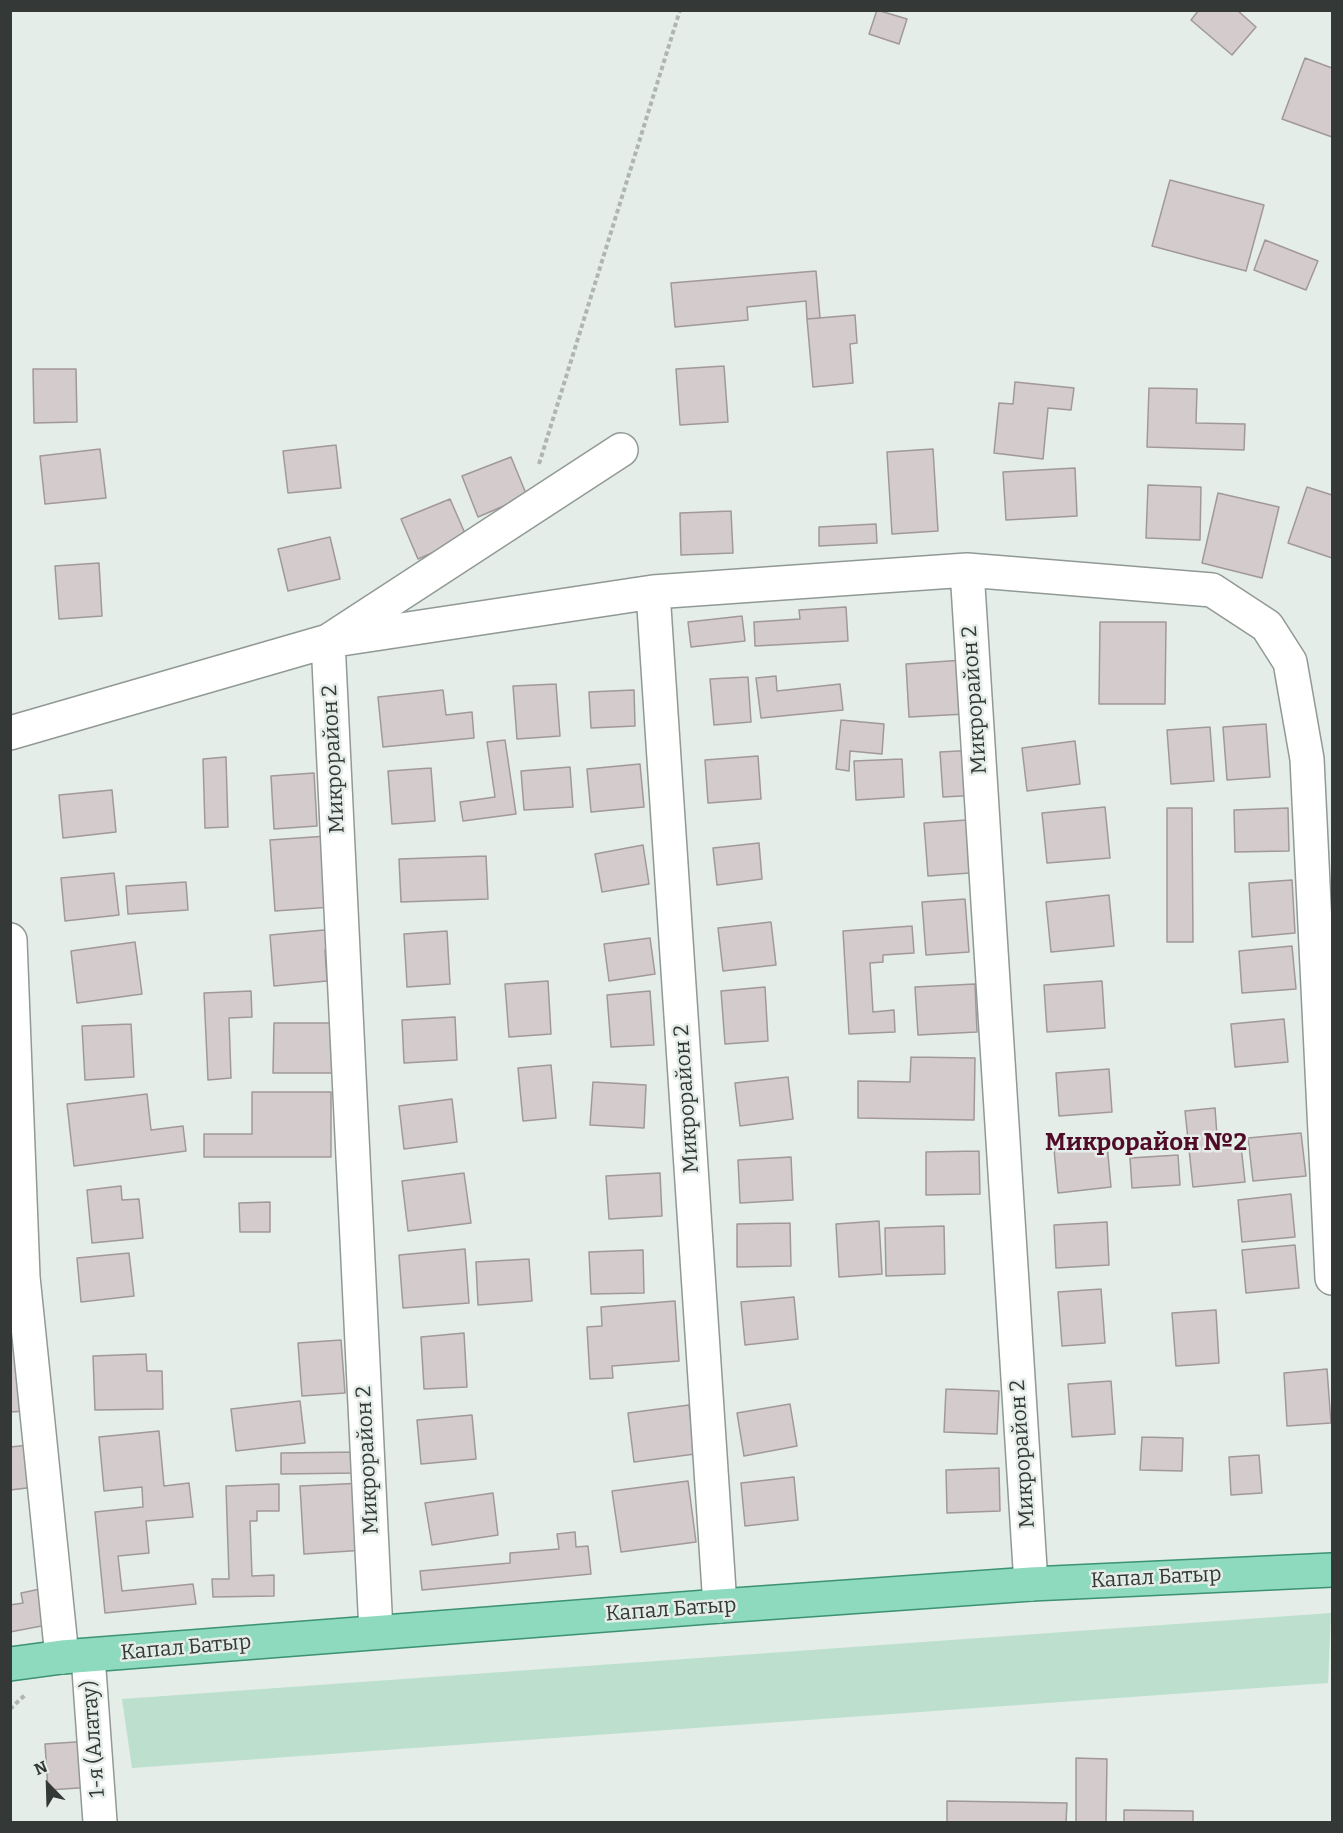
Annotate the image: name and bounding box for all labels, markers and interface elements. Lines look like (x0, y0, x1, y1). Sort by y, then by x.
street label: Микрорайон 2 (957, 625, 993, 775)
street label: Микрорайон 2 (318, 684, 350, 834)
street label: Микрорайон 2 (669, 1024, 705, 1174)
district label: Микрорайон №2 (1045, 1129, 1247, 1157)
street label: Микрорайон 2 (1005, 1379, 1041, 1529)
street label: Микрорайон 2 (352, 1385, 384, 1535)
street label: Капал Батыр (1090, 1562, 1222, 1594)
street label: Капал Батыр (605, 1593, 737, 1627)
street label: Капал Батыр (120, 1630, 252, 1666)
street label: 1-я (Алатау) (77, 1680, 111, 1798)
north arrow (18, 1755, 78, 1815)
text: N (31, 1757, 50, 1779)

